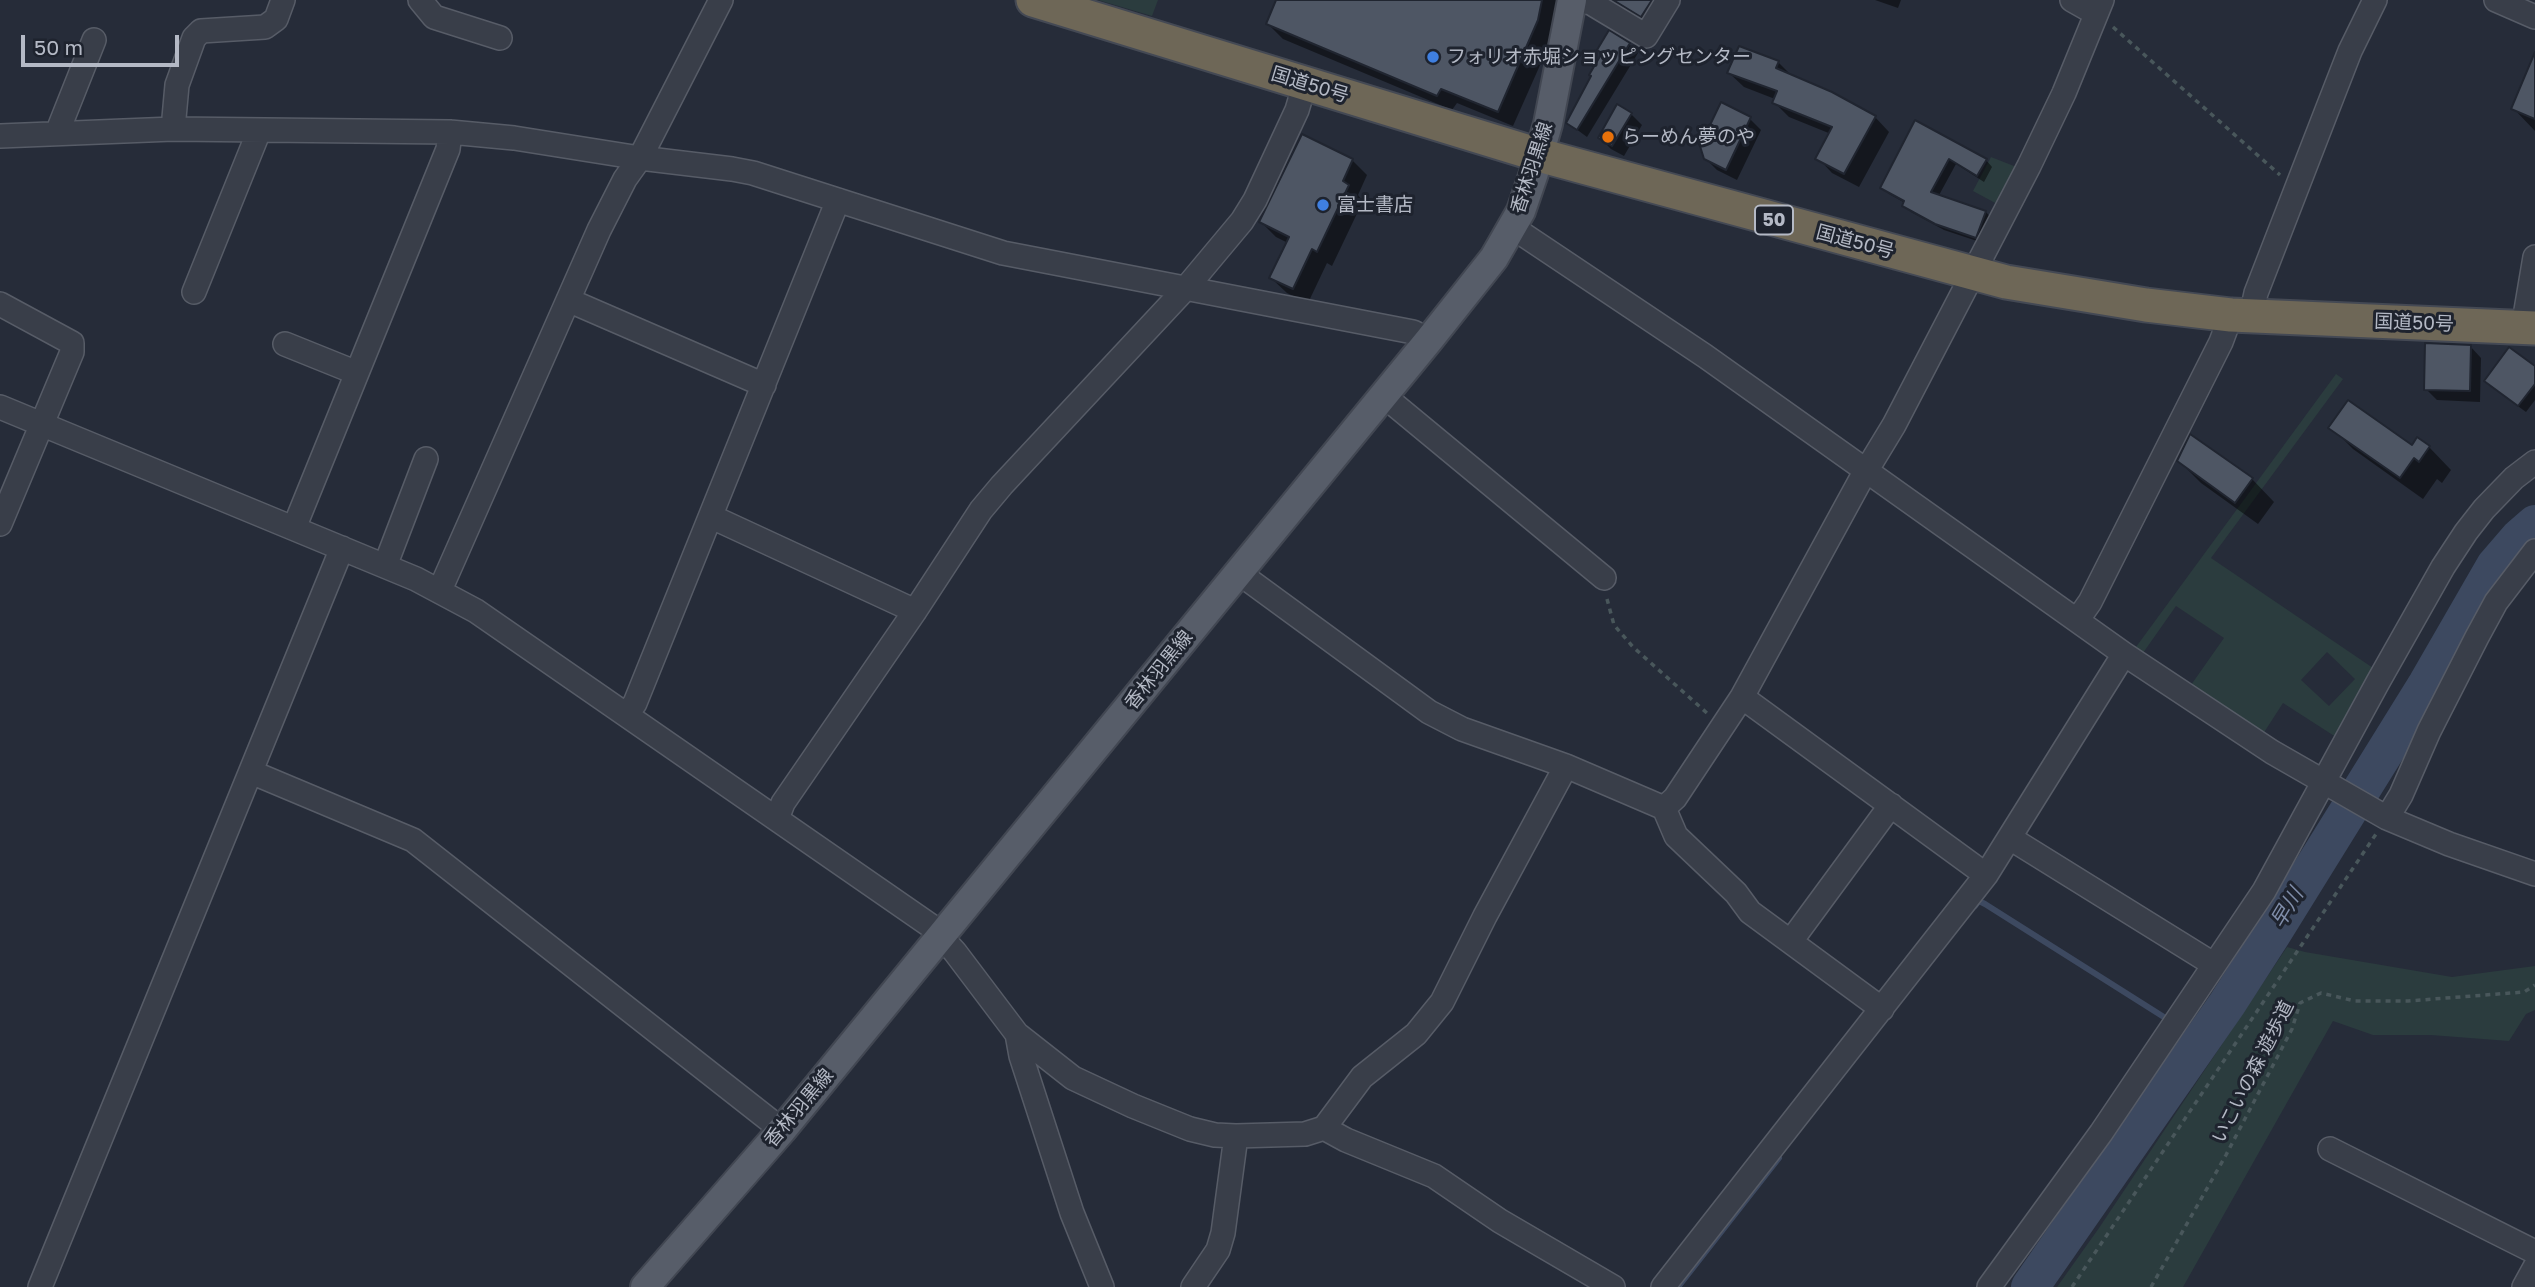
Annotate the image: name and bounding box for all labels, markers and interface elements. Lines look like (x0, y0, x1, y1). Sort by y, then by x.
scale bar (24, 21, 182, 65)
text: 50 m (34, 34, 83, 60)
place label: フォリオ赤堀ショッピングセンター (1447, 46, 1751, 68)
marker: フォリオ赤堀ショッピングセンター (1425, 49, 1441, 65)
street label: 国道50号 (1269, 62, 1351, 108)
street label: 香林羽黒線 (1506, 119, 1558, 217)
place label: らーめん夢のや (1622, 126, 1755, 148)
marker: らーめん夢のや (1600, 129, 1616, 145)
place label: 富士書店 (1337, 194, 1413, 216)
marker: 富士書店 (1315, 197, 1331, 213)
road number: 50 (1755, 205, 1793, 234)
street label: 国道50号 (1814, 221, 1896, 263)
street label: 国道50号 (2374, 310, 2454, 336)
street label: 香林羽黒線 (1120, 626, 1198, 714)
water label: 早川 (2265, 884, 2309, 932)
street label: いこいの森 遊歩道 (2207, 997, 2299, 1147)
street label: 香林羽黒線 (760, 1064, 838, 1152)

